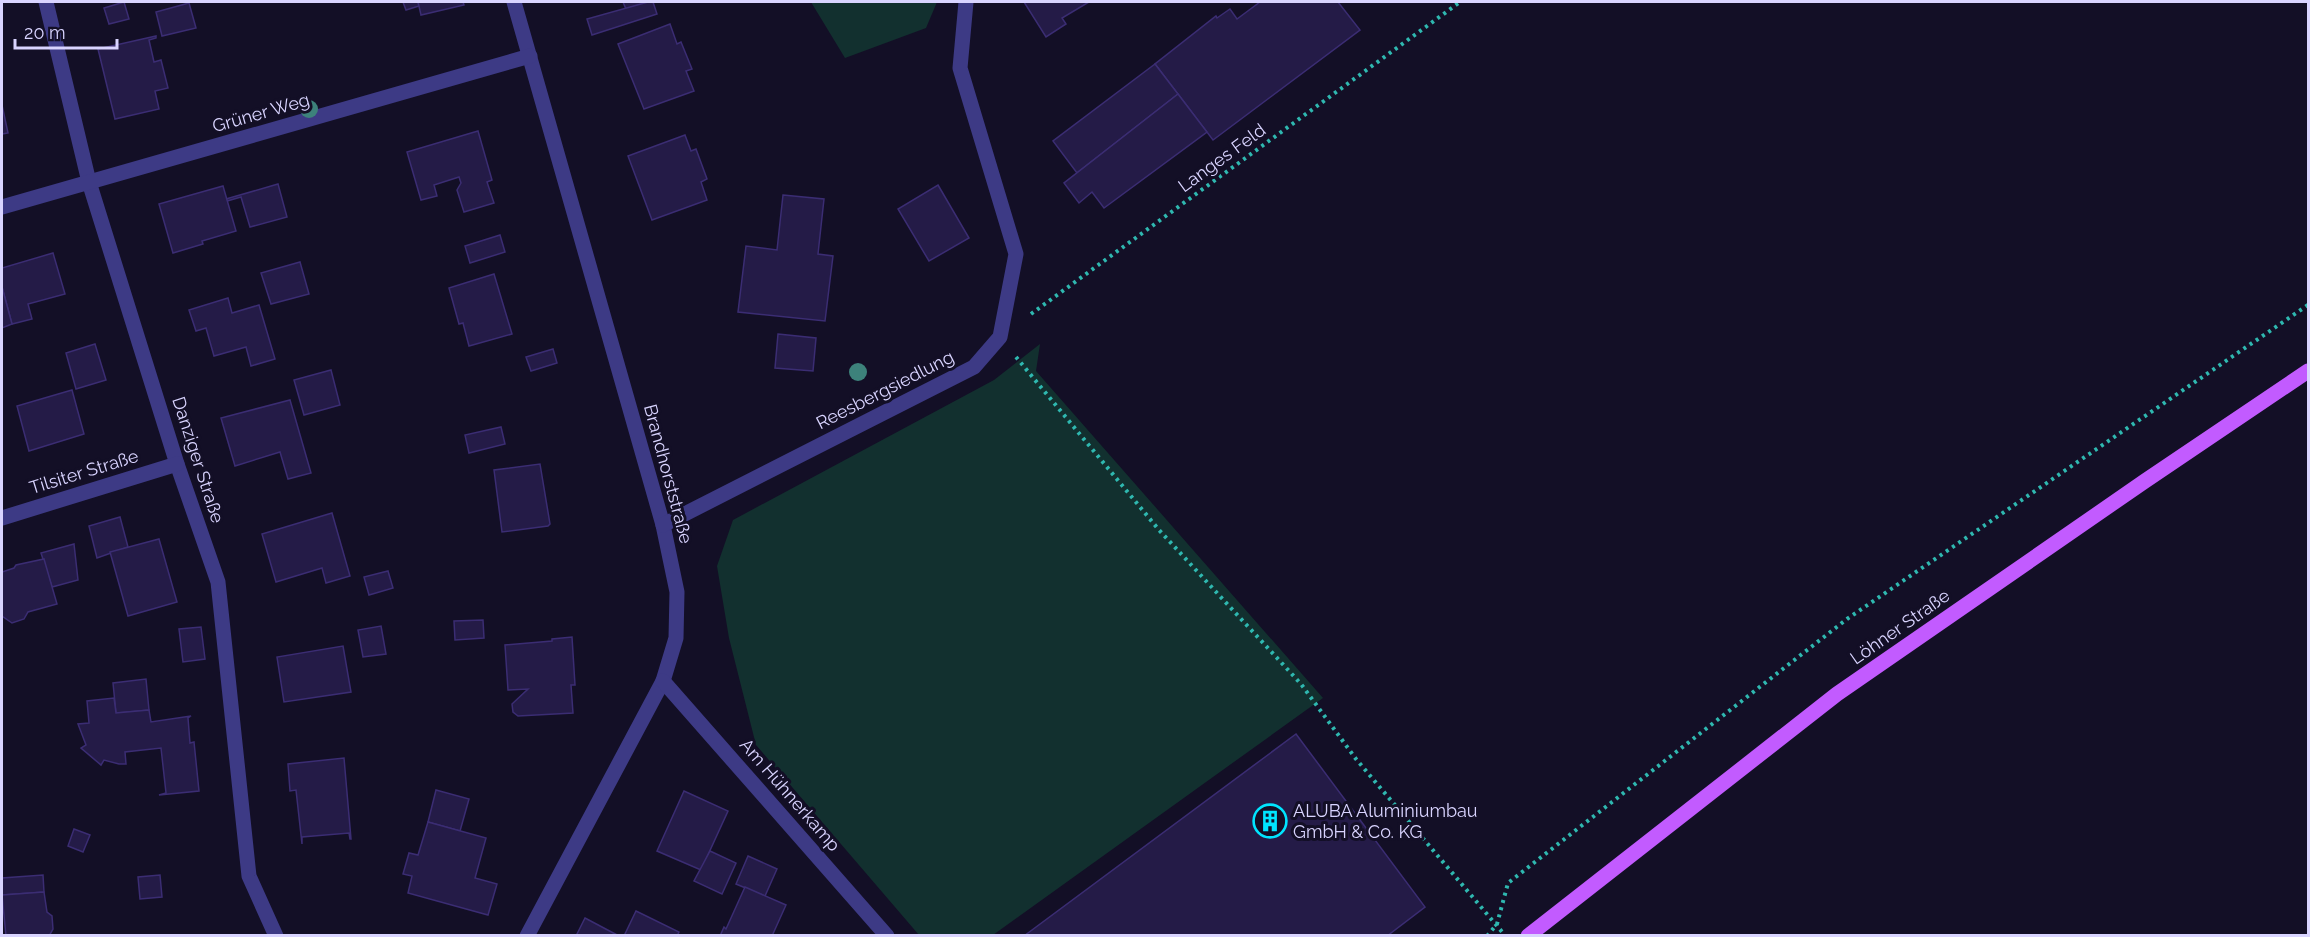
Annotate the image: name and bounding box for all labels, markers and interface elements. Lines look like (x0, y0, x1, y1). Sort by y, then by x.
scale bar (15, 12, 117, 50)
text: 20 m (24, 22, 66, 43)
street label: Grüner Weg (210, 89, 312, 136)
street label: Langes Feld (1174, 119, 1269, 196)
street label: Reesbergsiedlung (812, 346, 957, 433)
street label: Danziger Straße (168, 394, 229, 526)
street label: Brandhorststraße (640, 402, 697, 546)
street label: Tilsiter Straße (27, 445, 141, 498)
street label: Löhner Straße (1846, 584, 1954, 669)
street label: Am Hühnerkamp (736, 734, 845, 855)
place label: ALUBA Aluminiumbau GmbH & Co. KG (1293, 800, 1478, 842)
building icon: ALUBA Aluminiumbau GmbH & Co. KG (1252, 803, 1288, 839)

